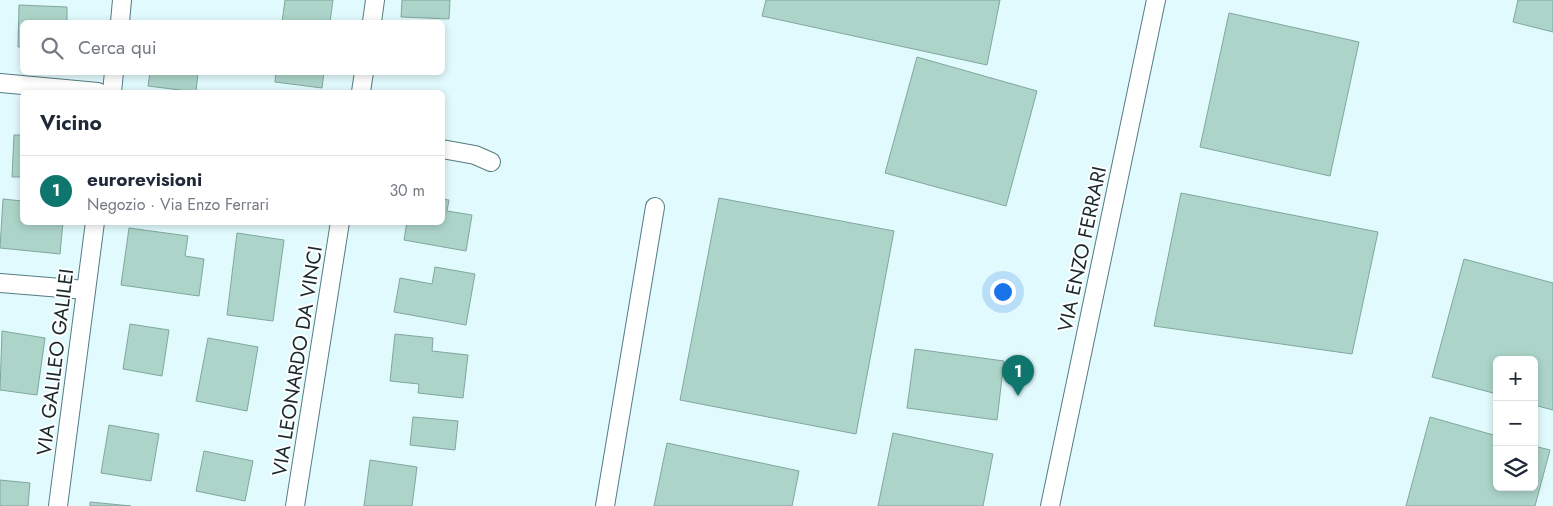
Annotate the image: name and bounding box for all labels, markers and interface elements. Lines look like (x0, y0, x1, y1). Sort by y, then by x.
search box (20, 20, 445, 75)
icon: search (38, 34, 66, 62)
text: Cerca qui (78, 34, 157, 61)
text: Vicino (40, 108, 102, 138)
street label: VIA ENZO FERRARI (1051, 164, 1114, 334)
text: eurorevisioni (87, 166, 202, 193)
text: 1 (52, 179, 60, 202)
text: 30 m (389, 179, 425, 202)
text: Negozio · Via Enzo Ferrari (87, 193, 269, 216)
street label: VIA LEONARDO DA VINCI (265, 244, 330, 478)
street label: VIA GALILEO GALILEI (30, 267, 81, 457)
your location (990, 279, 1016, 305)
pin: 1 (1002, 355, 1034, 396)
map controls (1493, 356, 1538, 491)
button: + (1493, 356, 1538, 401)
button: − (1493, 401, 1538, 446)
button: layers (1493, 446, 1538, 491)

